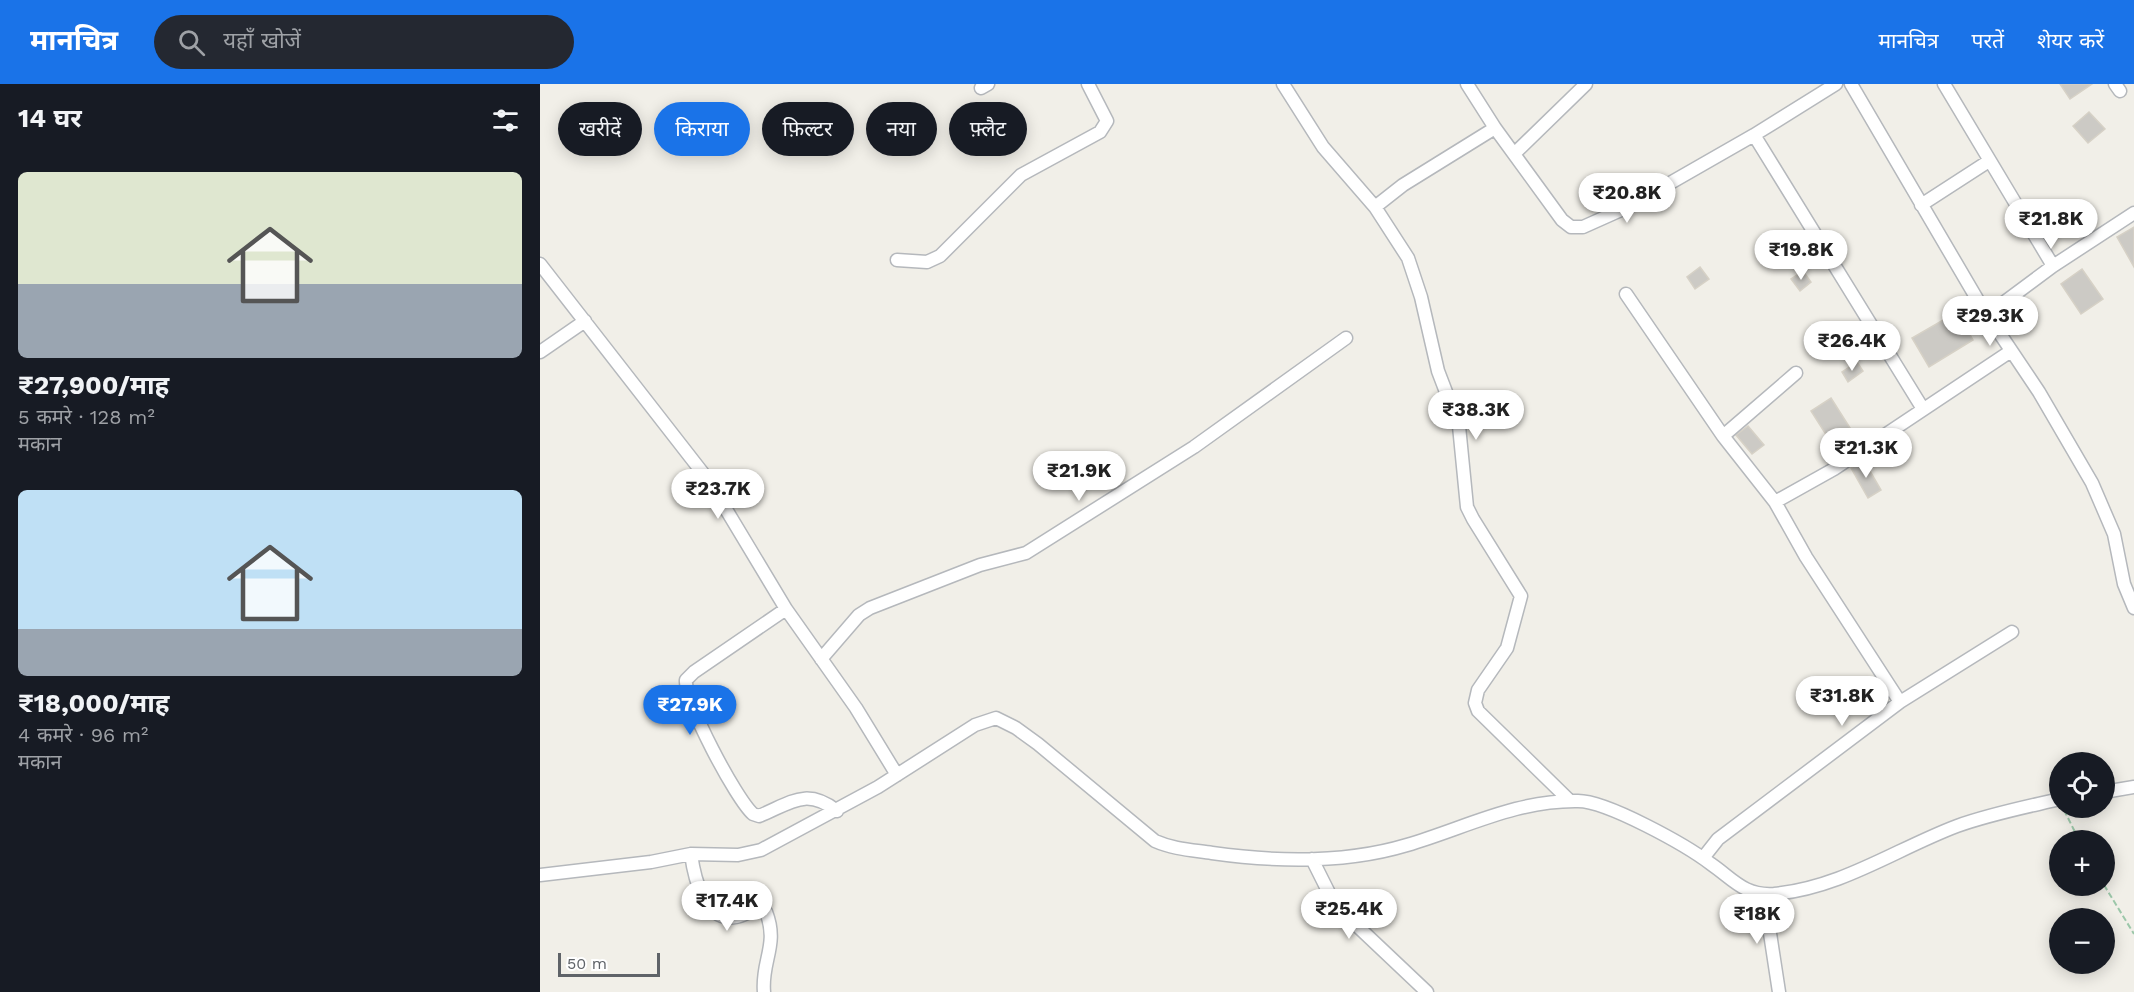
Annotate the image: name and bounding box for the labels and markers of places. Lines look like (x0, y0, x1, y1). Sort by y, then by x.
pin: ₹20.8K (1578, 173, 1676, 224)
pin: ₹21.8K (2002, 199, 2100, 250)
pin: ₹19.8K (1752, 230, 1850, 281)
pin: ₹29.3K (1941, 296, 2039, 347)
pin: ₹26.4K (1803, 321, 1901, 372)
pin: ₹38.3K (1427, 390, 1525, 441)
pin: ₹21.3K (1817, 428, 1915, 479)
pin: ₹21.9K (1030, 451, 1128, 502)
pin: ₹23.7K (669, 469, 767, 520)
pin: ₹31.8K (1793, 676, 1891, 727)
pin: ₹27.9K (641, 685, 739, 736)
pin: ₹17.4K (678, 881, 776, 932)
pin: ₹25.4K (1300, 889, 1398, 940)
pin: ₹18K (1721, 894, 1793, 945)

